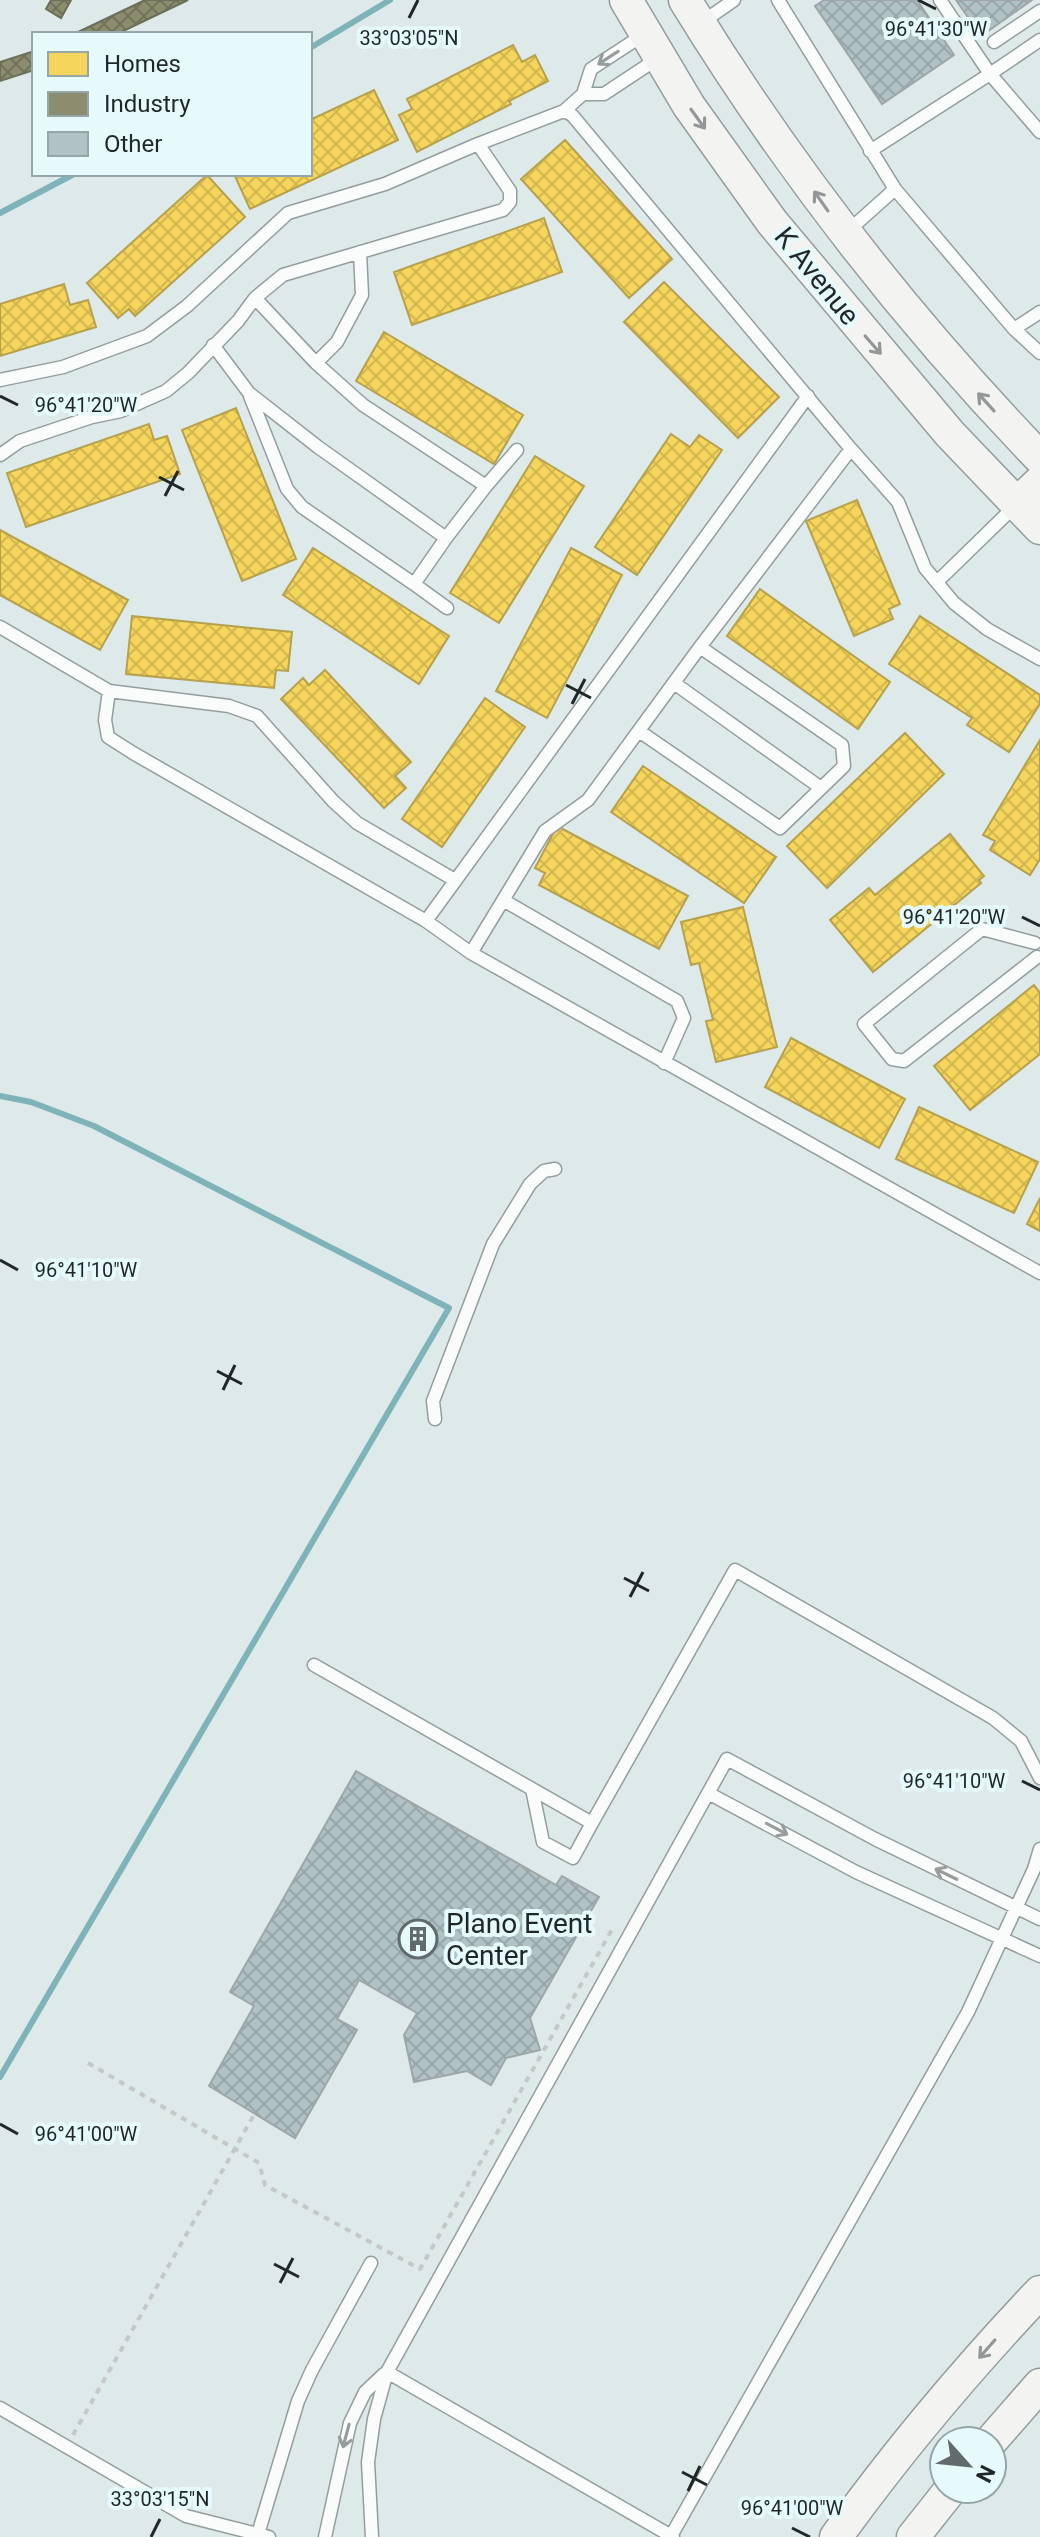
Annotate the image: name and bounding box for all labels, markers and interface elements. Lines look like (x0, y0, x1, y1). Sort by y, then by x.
text: 96°41'30"W (885, 17, 988, 41)
text: 33°03'05"N (359, 26, 459, 50)
legend (32, 32, 312, 176)
text: Homes (104, 50, 181, 78)
one-way arrow (597, 50, 619, 66)
text: Industry (104, 90, 191, 118)
one-way arrow (689, 108, 706, 129)
text: Other (104, 130, 162, 158)
one-way arrow (813, 191, 829, 213)
street label: K Avenue (768, 221, 866, 331)
one-way arrow (864, 334, 882, 355)
one-way arrow (978, 392, 996, 412)
text: 96°41'20"W (35, 393, 138, 417)
text: 96°41'20"W (903, 905, 1006, 929)
text: 96°41'10"W (35, 1258, 138, 1282)
text: 96°41'10"W (903, 1769, 1006, 1793)
one-way arrow (764, 1822, 788, 1838)
one-way arrow (935, 1866, 959, 1881)
place label: Plano Event Center (446, 1907, 593, 1972)
building icon: Plano Event Center (397, 1918, 439, 1960)
text: 96°41'00"W (35, 2122, 138, 2146)
one-way arrow (978, 2339, 996, 2359)
one-way arrow (338, 2423, 353, 2449)
north arrow (928, 2425, 1008, 2505)
text: N (971, 2461, 1000, 2486)
text: 33°03'15"N (110, 2487, 210, 2511)
text: 96°41'00"W (741, 2496, 844, 2520)

